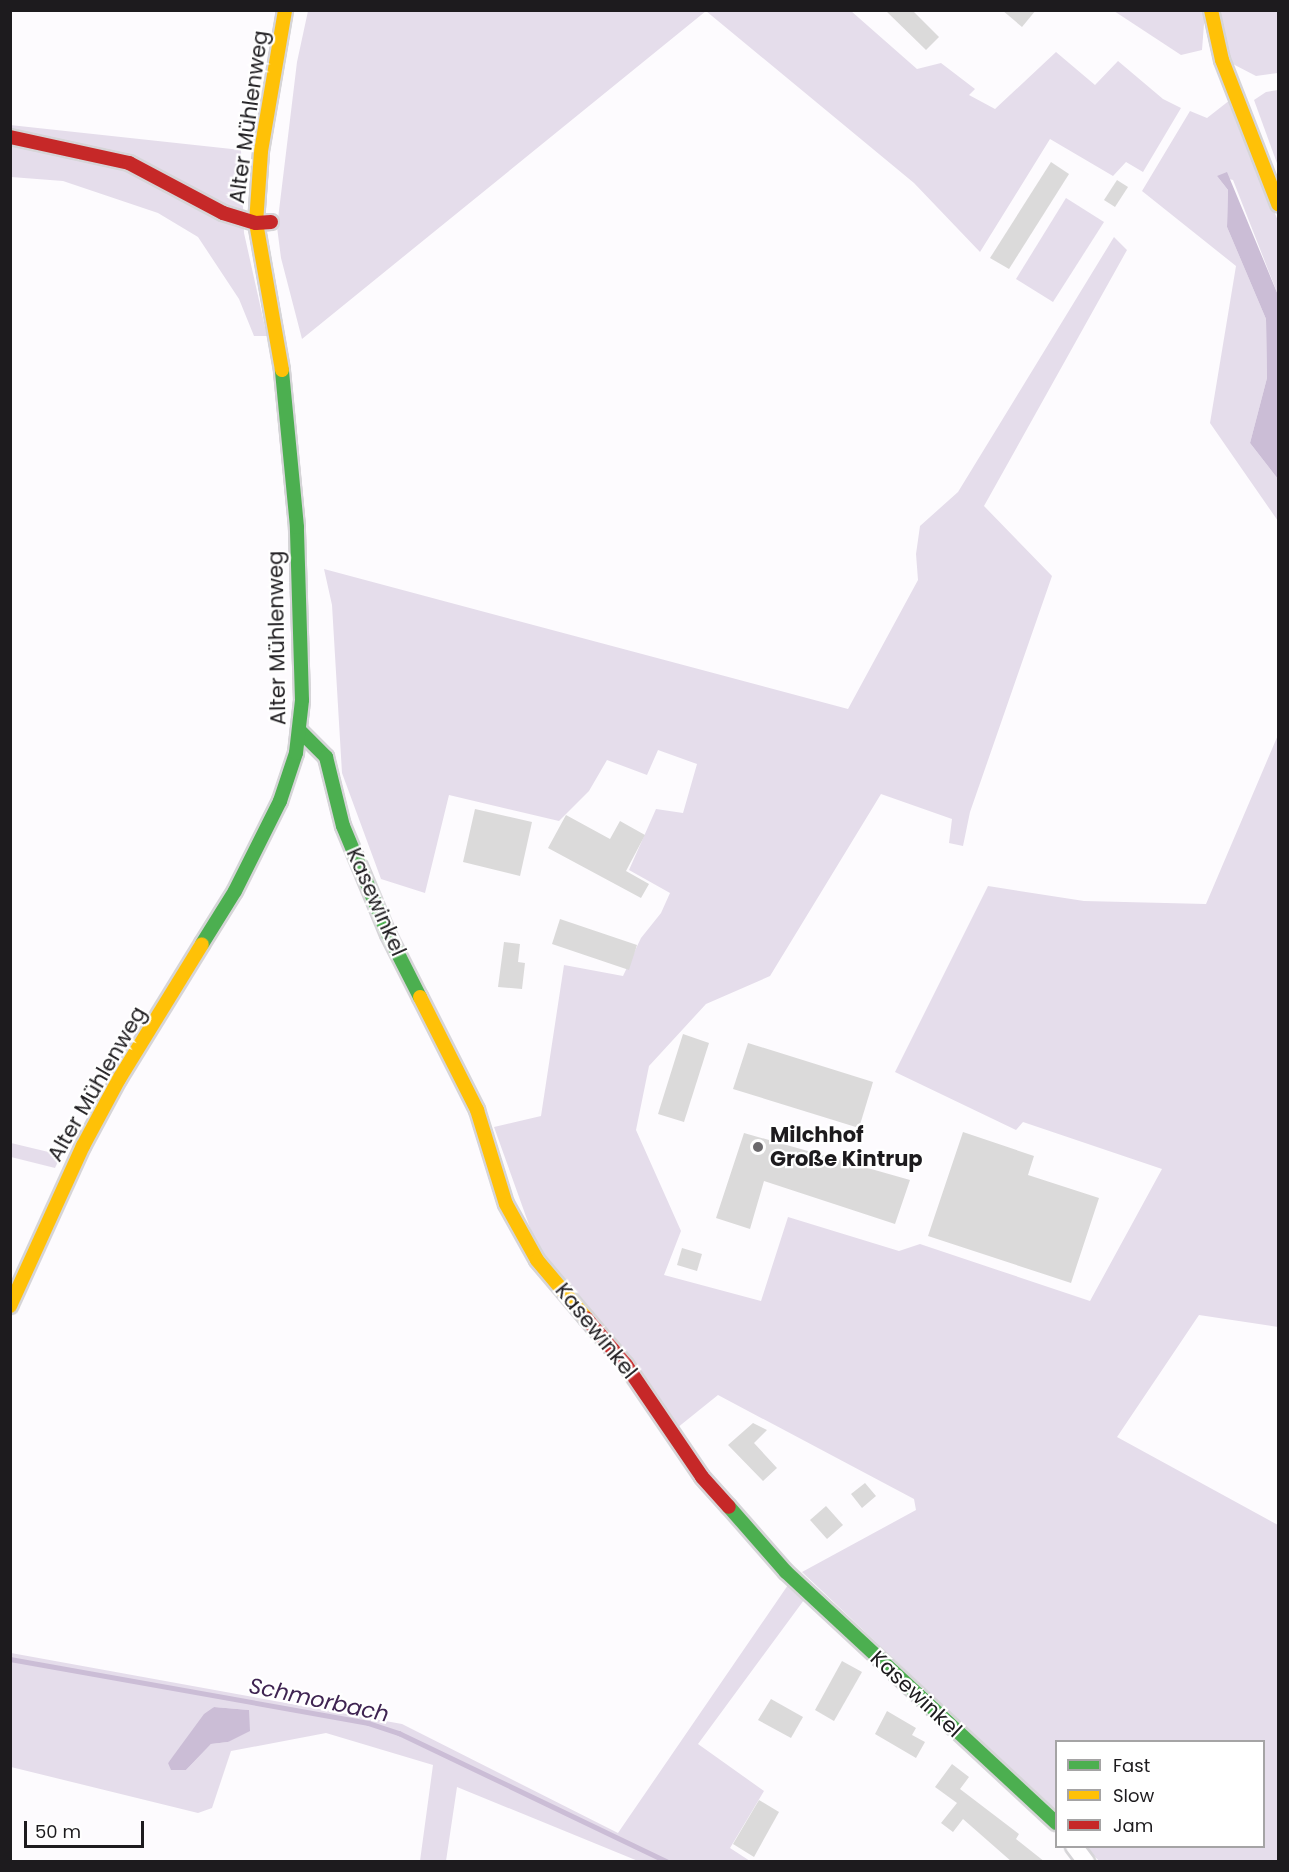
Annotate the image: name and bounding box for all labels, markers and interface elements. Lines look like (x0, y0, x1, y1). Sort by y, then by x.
street label: Alter Mühlenweg (224, 29, 274, 205)
street label: Alter Mühlenweg (263, 551, 291, 725)
street label: Kasewinkel (341, 844, 411, 960)
street label: Alter Mühlenweg (42, 1002, 152, 1166)
place label: Milchhof Große Kintrup (770, 1122, 923, 1172)
marker: Milchhof Große Kintrup (751, 1140, 765, 1154)
street label: Kasewinkel (550, 1278, 642, 1384)
street label: Kasewinkel (865, 1645, 967, 1743)
water label: Schmorbach (247, 1672, 391, 1728)
legend (1055, 1740, 1265, 1848)
text: Fast (1113, 1753, 1150, 1778)
text: Slow (1113, 1783, 1154, 1808)
scale bar (27, 1809, 147, 1847)
text: Jam (1113, 1813, 1153, 1838)
text: 50 m (35, 1819, 81, 1844)

